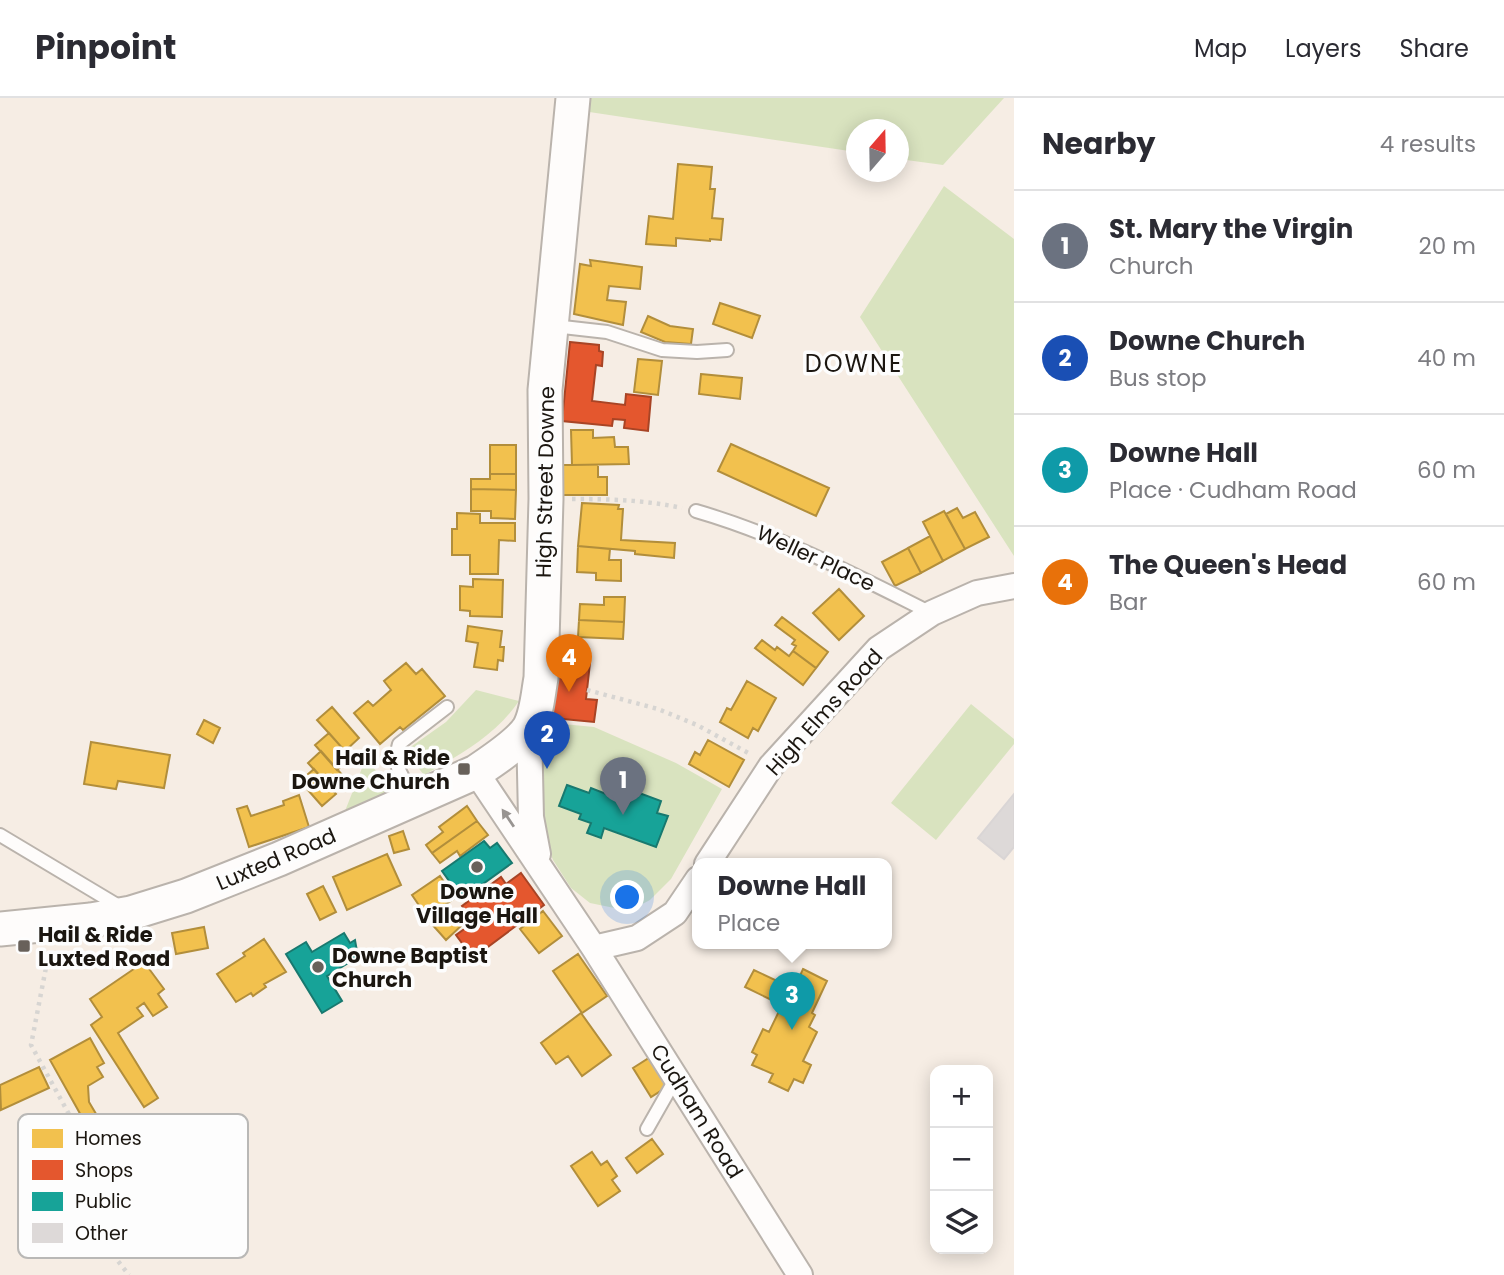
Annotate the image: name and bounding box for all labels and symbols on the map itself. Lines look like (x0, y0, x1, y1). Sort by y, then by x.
north arrow (846, 119, 909, 182)
district label: DOWNE (805, 347, 903, 380)
street label: High Street Downe (529, 386, 561, 578)
street label: Weller Place (752, 518, 880, 598)
pin: 4 (546, 634, 592, 692)
street label: High Elms Road (759, 642, 889, 782)
pin: 2 (524, 711, 570, 769)
place label: Hail & Ride Downe Church (291, 743, 450, 796)
pin: 1 (600, 757, 646, 815)
marker: Hail & Ride Downe Church (456, 761, 472, 777)
one-way arrow (501, 809, 515, 827)
street label: Luxted Road (212, 821, 340, 897)
marker: Downe Village Hall (469, 859, 485, 875)
place label: Downe Village Hall (416, 877, 538, 930)
your location (610, 880, 644, 914)
place label: Hail & Ride Luxted Road (38, 920, 170, 973)
marker: Hail & Ride Luxted Road (16, 938, 32, 954)
place label: Downe Baptist Church (332, 941, 488, 994)
marker: Downe Baptist Church (310, 959, 326, 975)
pin: 3 (769, 972, 815, 1030)
street label: Cudham Road (644, 1038, 750, 1184)
legend (18, 1114, 248, 1258)
text: Homes (75, 1125, 142, 1152)
text: Shops (75, 1157, 133, 1184)
text: Public (75, 1188, 132, 1215)
text: Other (75, 1220, 128, 1247)

